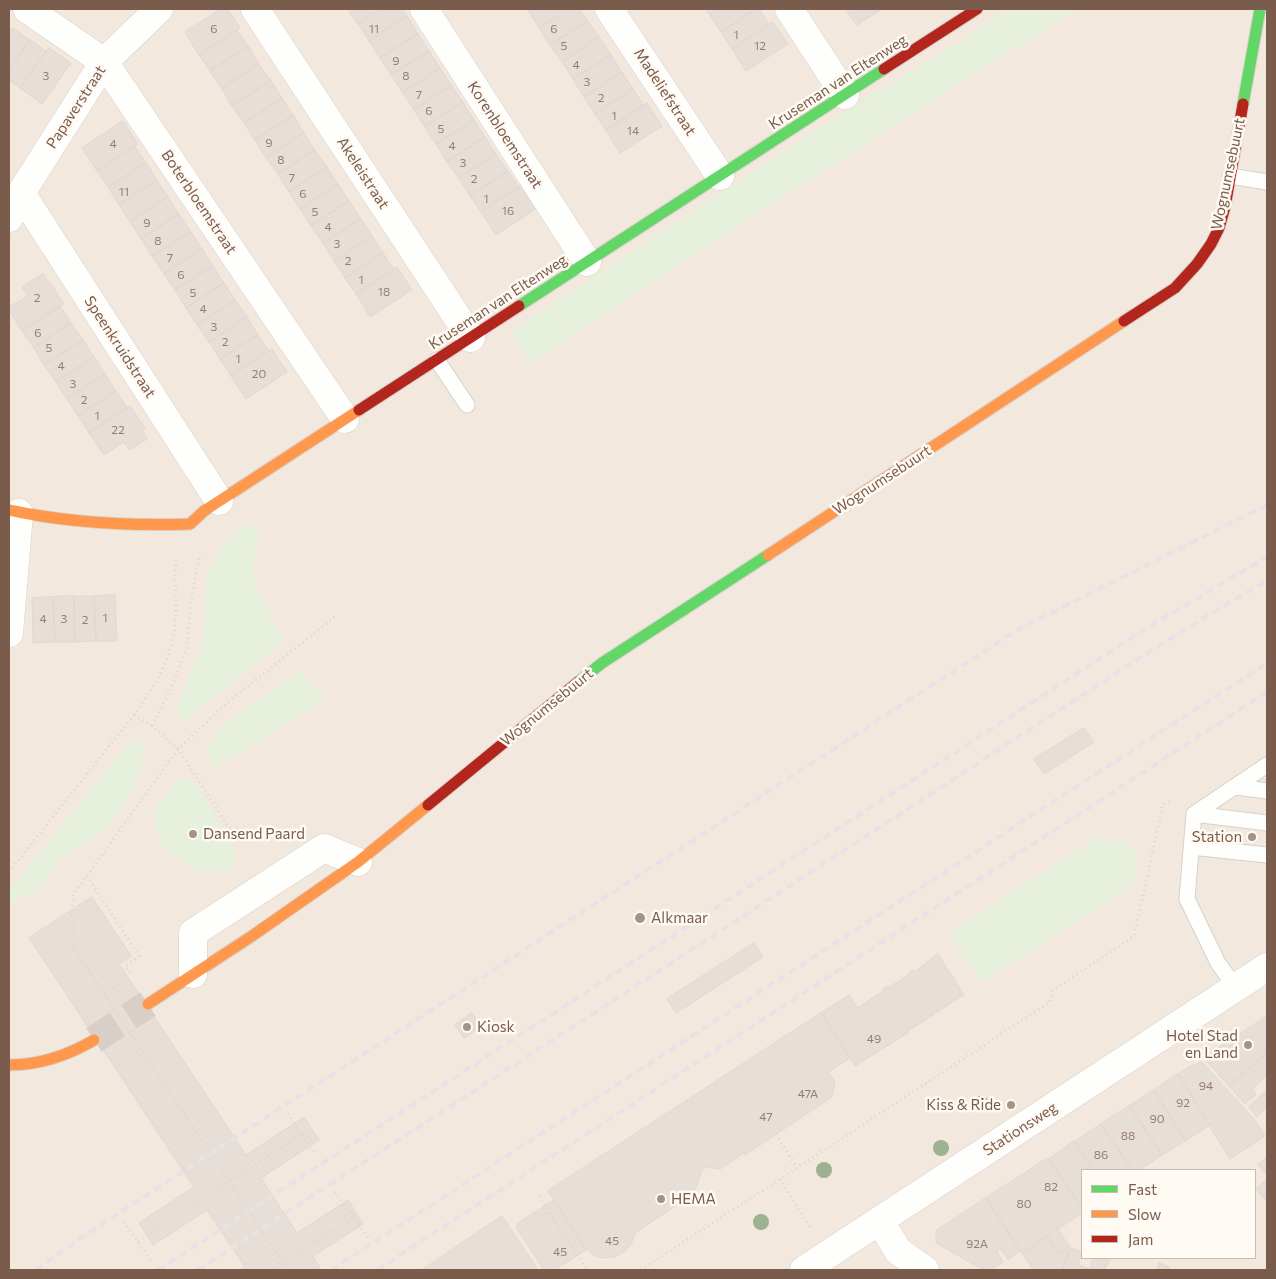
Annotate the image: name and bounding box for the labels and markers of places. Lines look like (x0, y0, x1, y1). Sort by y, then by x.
place label: Dansend Paard (203, 825, 305, 843)
marker: Dansend Paard (187, 828, 199, 840)
place label: Station (1192, 828, 1242, 846)
marker: Station (1246, 831, 1258, 843)
place label: Alkmaar (651, 909, 708, 927)
marker: Alkmaar (633, 911, 647, 925)
place label: Kiosk (477, 1018, 515, 1036)
marker: Kiosk (461, 1021, 473, 1033)
place label: Hotel Stad en Land (1166, 1027, 1238, 1062)
marker: Hotel Stad en Land (1242, 1039, 1254, 1051)
place label: Kiss & Ride (926, 1096, 1001, 1114)
marker: Kiss & Ride (1005, 1099, 1017, 1111)
place label: HEMA (671, 1190, 716, 1208)
marker: HEMA (655, 1193, 667, 1205)

